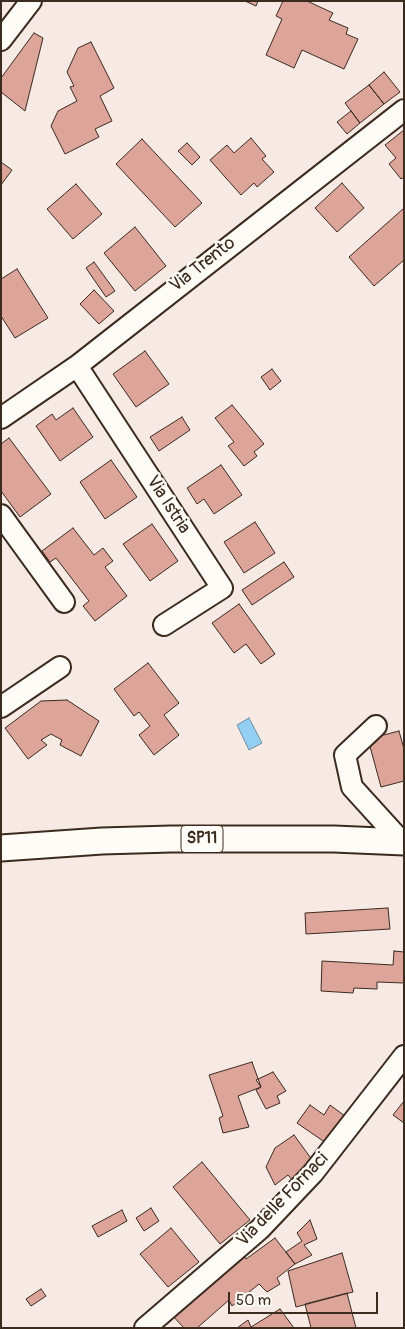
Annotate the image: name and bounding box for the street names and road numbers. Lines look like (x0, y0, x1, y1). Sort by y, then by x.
street label: Via Trento (166, 233, 240, 297)
street label: Via Istria (141, 472, 195, 538)
road number: SP11 (181, 826, 223, 852)
street label: Via delle Fornaci (233, 1148, 333, 1252)

